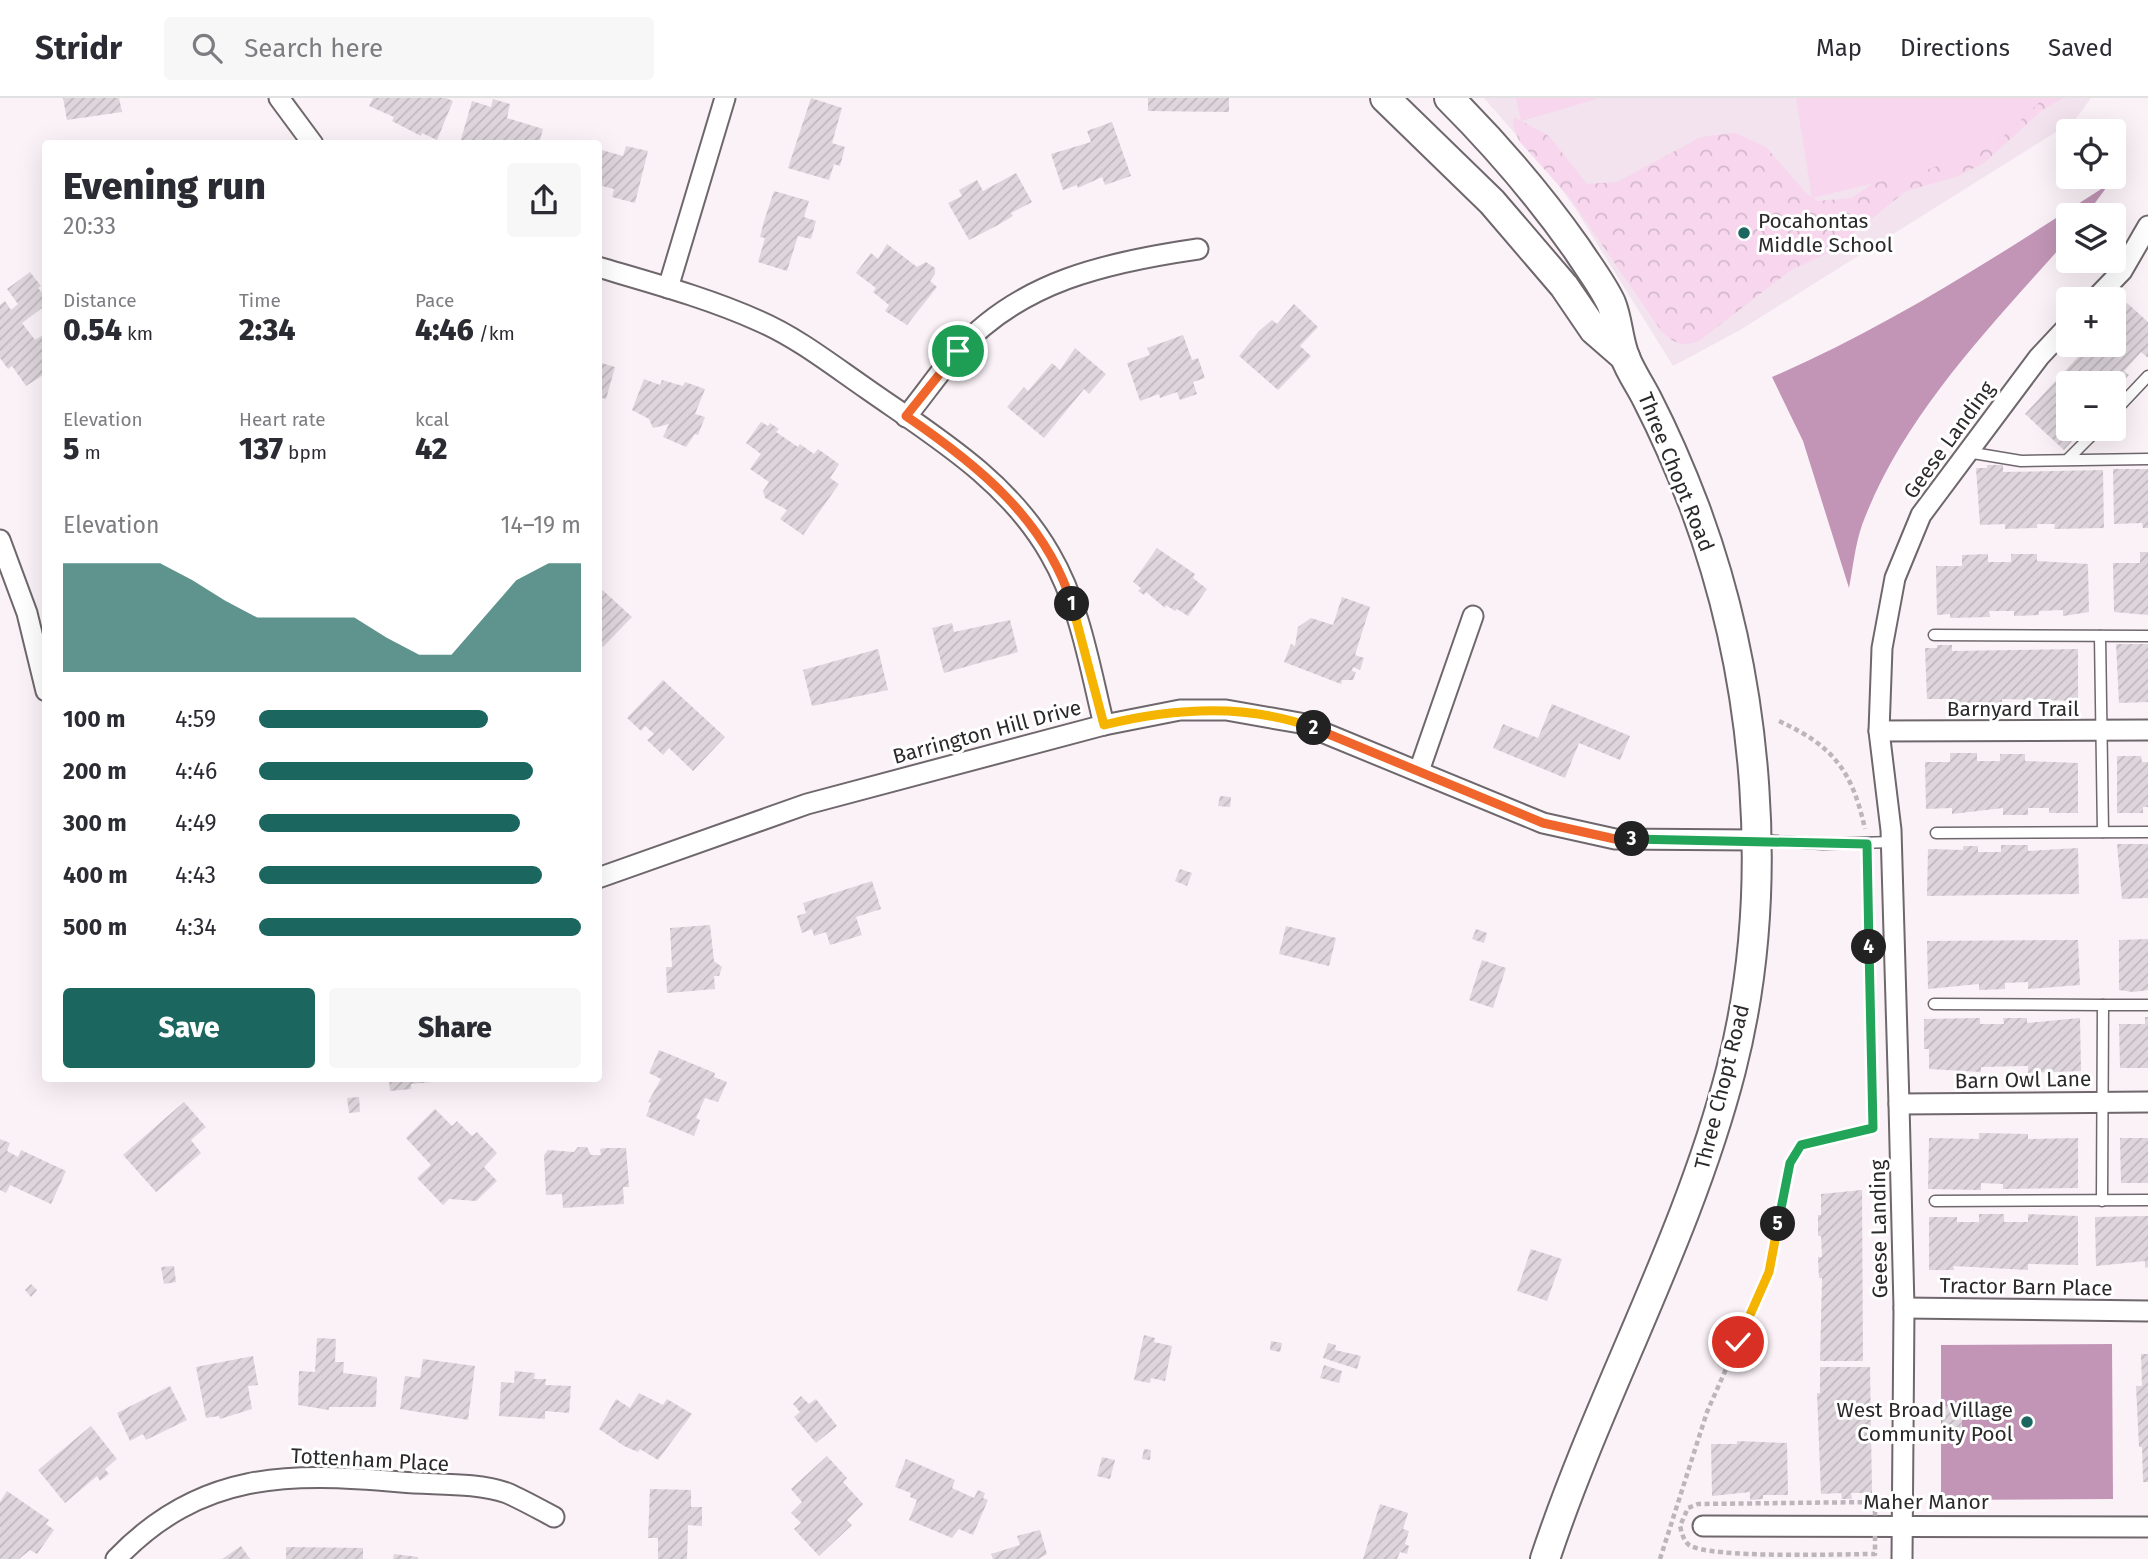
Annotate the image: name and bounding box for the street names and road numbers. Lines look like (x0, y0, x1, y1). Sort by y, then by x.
street label: Geese Landing (1898, 376, 2000, 504)
street label: Three Chopt Road (1632, 389, 1720, 555)
street label: Barrington Hill Drive (890, 694, 1084, 770)
street label: Barnyard Trail (1947, 696, 2079, 722)
street label: Three Chopt Road (1689, 1002, 1755, 1172)
street label: Barn Owl Lane (1954, 1066, 2092, 1094)
street label: Geese Landing (1865, 1159, 1893, 1299)
street label: Tractor Barn Place (1939, 1272, 2113, 1302)
street label: Tottenham Place (290, 1443, 450, 1477)
street label: Maher Manor (1863, 1489, 1989, 1515)

